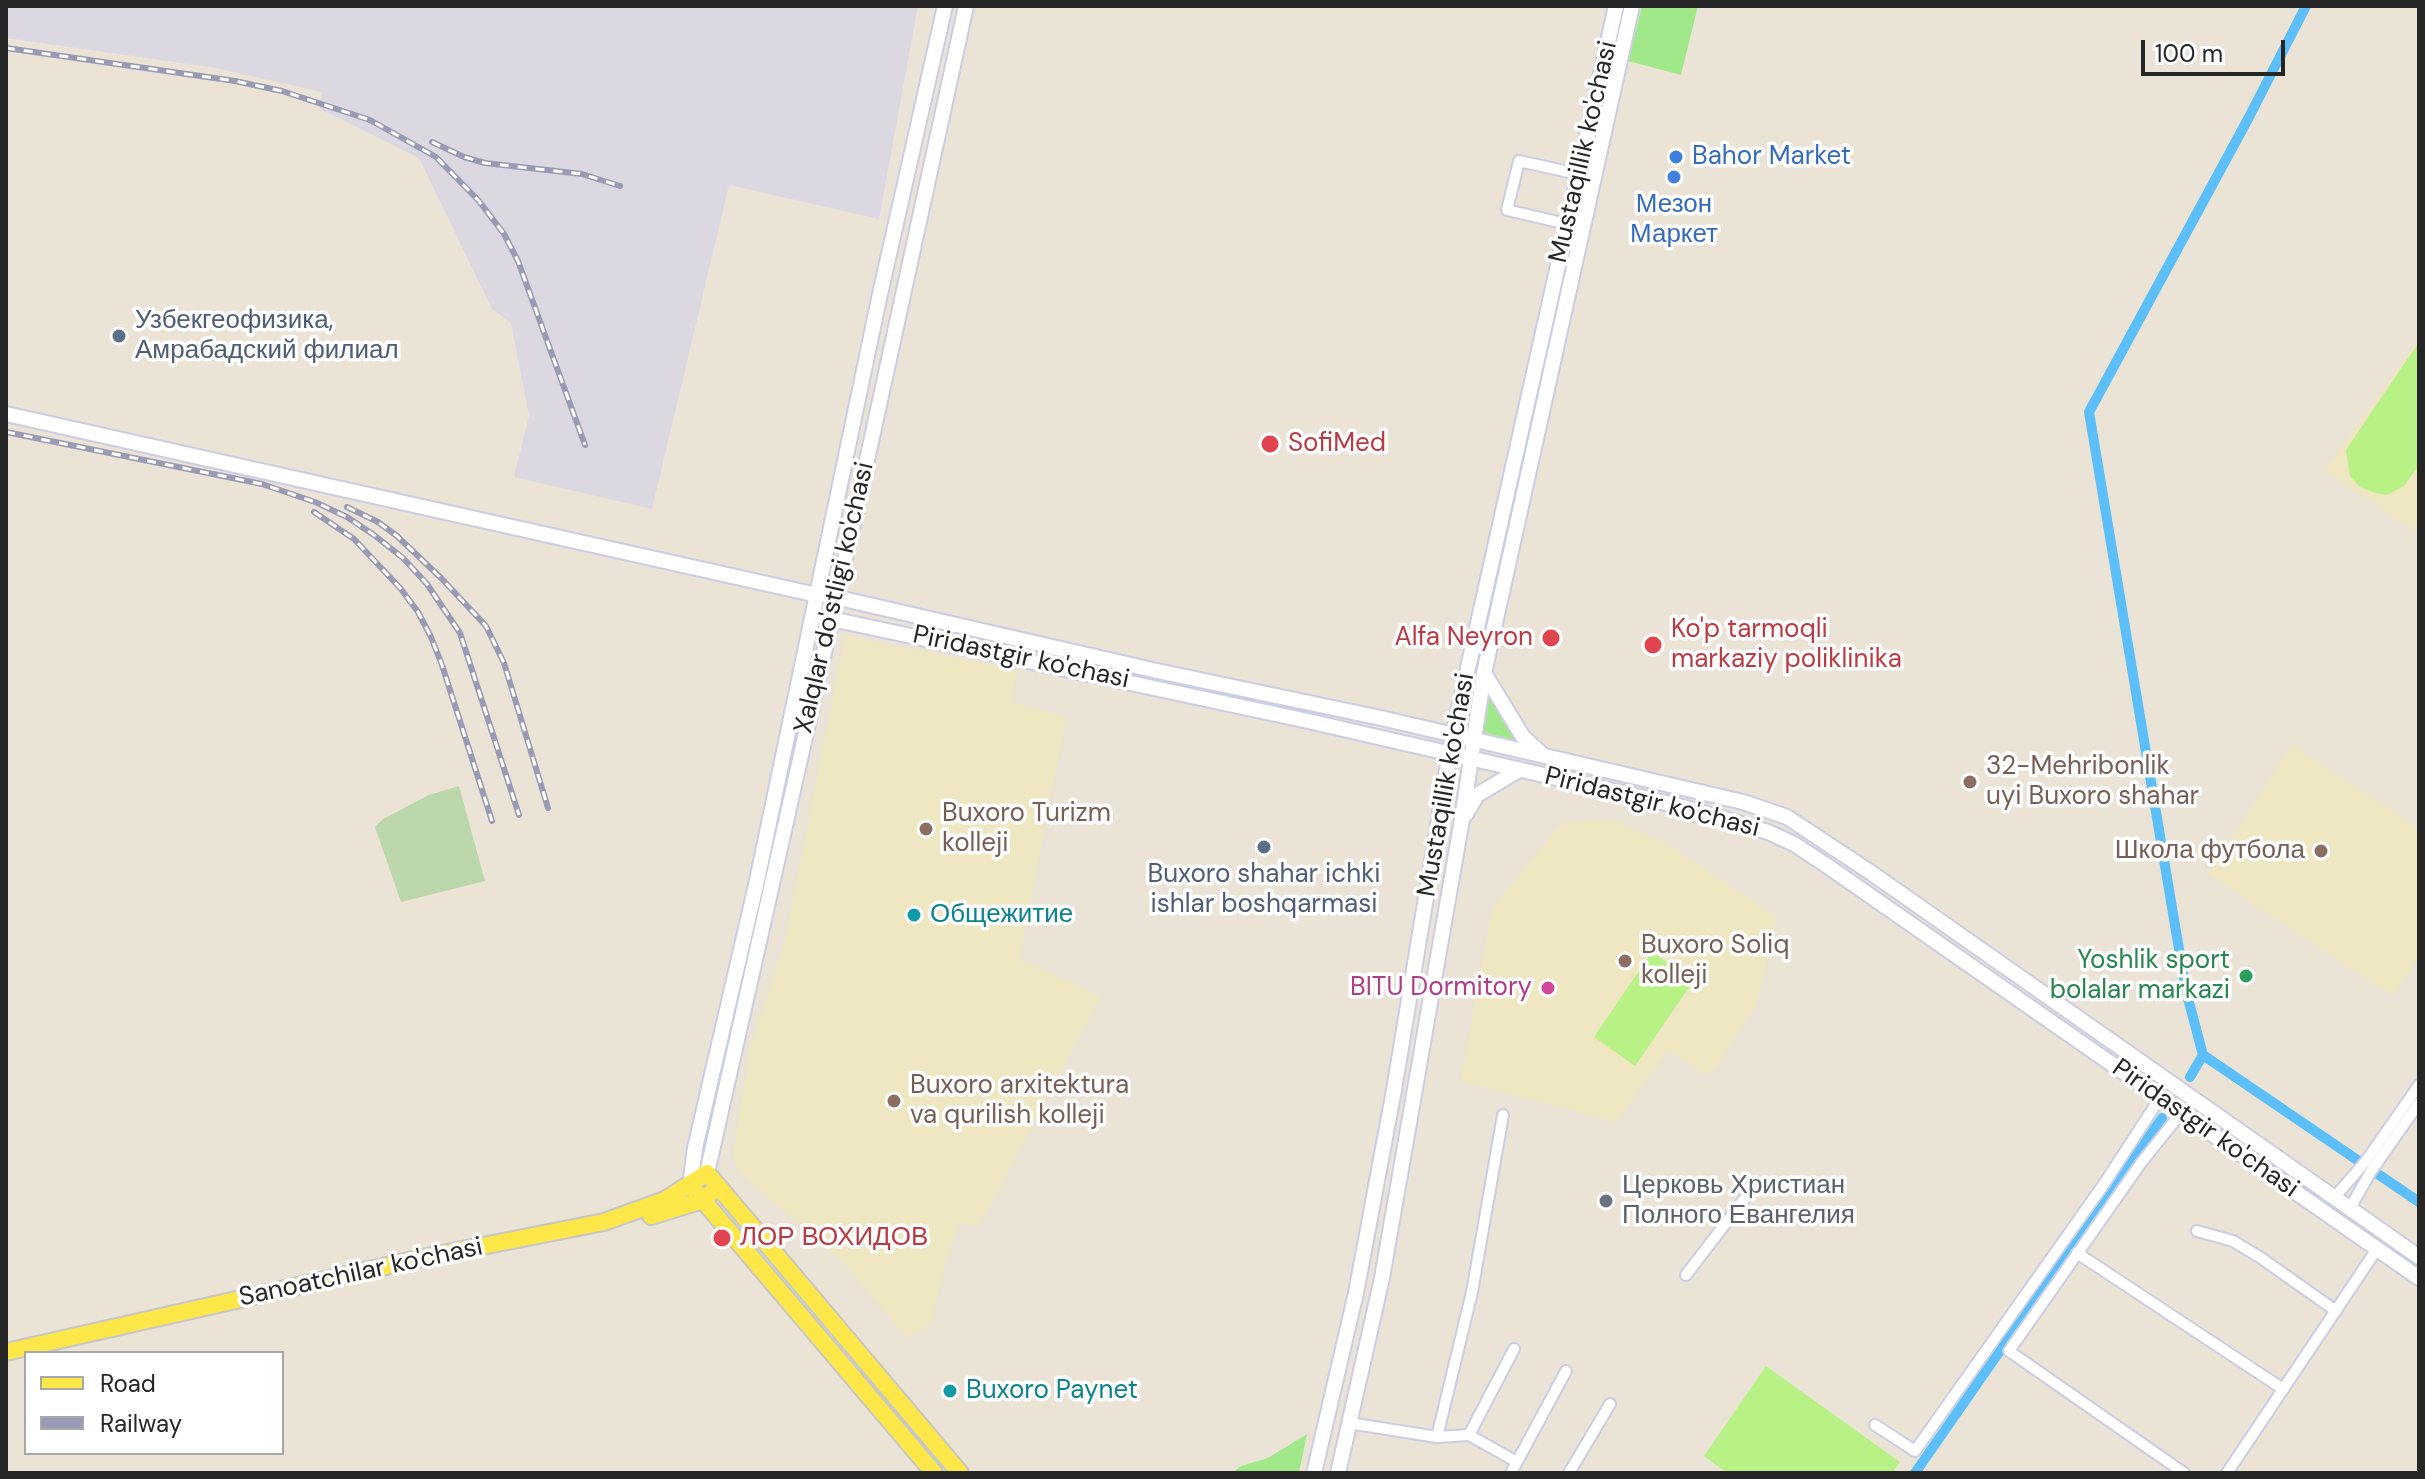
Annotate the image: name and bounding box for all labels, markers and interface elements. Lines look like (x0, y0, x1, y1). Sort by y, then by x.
scale bar (2145, 24, 2289, 74)
street label: Mustaqillik ko'chasi (1543, 38, 1625, 266)
text: 100 m (2155, 38, 2223, 69)
place label: Bahor Market (1692, 141, 1851, 173)
marker: Bahor Market (1667, 148, 1685, 166)
marker: Мезон Маркет (1665, 168, 1683, 186)
place label: Мезон Маркет (1630, 189, 1718, 250)
place label: Узбекгеофизика, Амрабадский филиал (135, 305, 399, 366)
marker: Узбекгеофизика, Амрабадский филиал (110, 327, 128, 345)
place label: SofiMed (1288, 428, 1386, 460)
marker: SofiMed (1259, 433, 1281, 455)
street label: Xalqlar do'stligi ko'chasi (789, 459, 881, 737)
place label: Ko'p tarmoqli markaziy poliklinika (1671, 614, 1902, 676)
street label: Piridastgir ko'chasi (910, 620, 1132, 696)
place label: Alfa Neyron (1394, 622, 1533, 654)
marker: Alfa Neyron (1540, 627, 1562, 649)
marker: Ko'p tarmoqli markaziy poliklinika (1642, 634, 1664, 656)
street label: Mustaqillik ko'chasi (1412, 671, 1482, 899)
place label: 32-Mehribonlik uyi Buxoro shahar (1986, 751, 2199, 812)
street label: Piridastgir ko'chasi (1541, 761, 1763, 845)
marker: 32-Mehribonlik uyi Buxoro shahar (1961, 773, 1979, 791)
place label: Buxoro Turizm kolleji (942, 798, 1111, 860)
marker: Buxoro Turizm kolleji (917, 820, 935, 838)
place label: Школа футбола (2115, 835, 2305, 867)
marker: Buxoro shahar ichki ishlar boshqarmasi (1255, 838, 1273, 856)
marker: Школа футбола (2312, 842, 2330, 860)
place label: Buxoro shahar ichki ishlar boshqarmasi (1148, 859, 1380, 920)
place label: Общежитие (930, 899, 1073, 931)
marker: Общежитие (905, 906, 923, 924)
place label: Buxoro Soliq kolleji (1641, 930, 1790, 992)
place label: Yoshlik sport bolalar markazi (2050, 945, 2230, 1006)
marker: Buxoro Soliq kolleji (1616, 952, 1634, 970)
marker: Yoshlik sport bolalar markazi (2237, 967, 2255, 985)
place label: BITU Dormitory (1350, 972, 1532, 1004)
marker: BITU Dormitory (1539, 979, 1557, 997)
street label: Piridastgir ko'chasi (2106, 1053, 2304, 1205)
place label: Buxoro arxitektura va qurilish kolleji (910, 1070, 1129, 1132)
marker: Buxoro arxitektura va qurilish kolleji (885, 1092, 903, 1110)
place label: Церковь Христиан Полного Евангелия (1622, 1170, 1855, 1232)
marker: Церковь Христиан Полного Евангелия (1597, 1192, 1615, 1210)
place label: ЛОР ВОХИДОВ (740, 1222, 928, 1254)
marker: ЛОР ВОХИДОВ (711, 1227, 733, 1249)
street label: Sanoatchilar ko'chasi (236, 1232, 486, 1314)
legend (24, 1351, 284, 1455)
text: Road (100, 1368, 156, 1399)
place label: Buxoro Paynet (966, 1375, 1138, 1407)
marker: Buxoro Paynet (941, 1382, 959, 1400)
text: Railway (100, 1408, 182, 1439)

